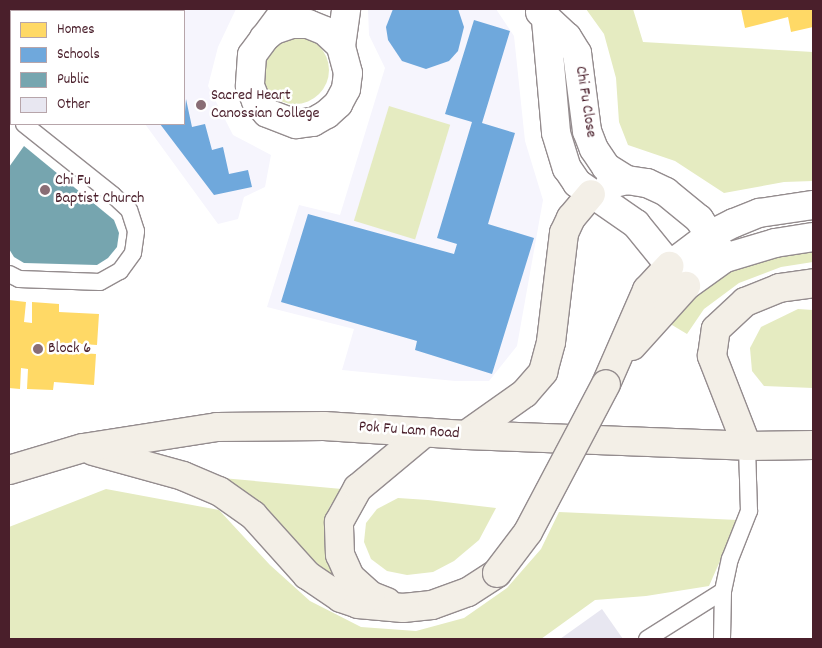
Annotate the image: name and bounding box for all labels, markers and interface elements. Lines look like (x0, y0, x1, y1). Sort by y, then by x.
legend (10, 10, 185, 125)
text: Homes (57, 19, 95, 41)
text: Schools (57, 44, 100, 66)
street label: Chi Fu Close (570, 65, 600, 139)
text: Public (57, 69, 89, 91)
place label: Sacred Heart Canossian College (211, 86, 320, 124)
text: Other (57, 94, 90, 116)
marker: Sacred Heart Canossian College (195, 99, 207, 111)
place label: Chi Fu Baptist Church (55, 171, 144, 209)
marker: Chi Fu Baptist Church (39, 184, 51, 196)
place label: Block 6 (48, 339, 91, 359)
marker: Block 6 (32, 343, 44, 355)
street label: Pok Fu Lam Road (358, 418, 460, 444)

